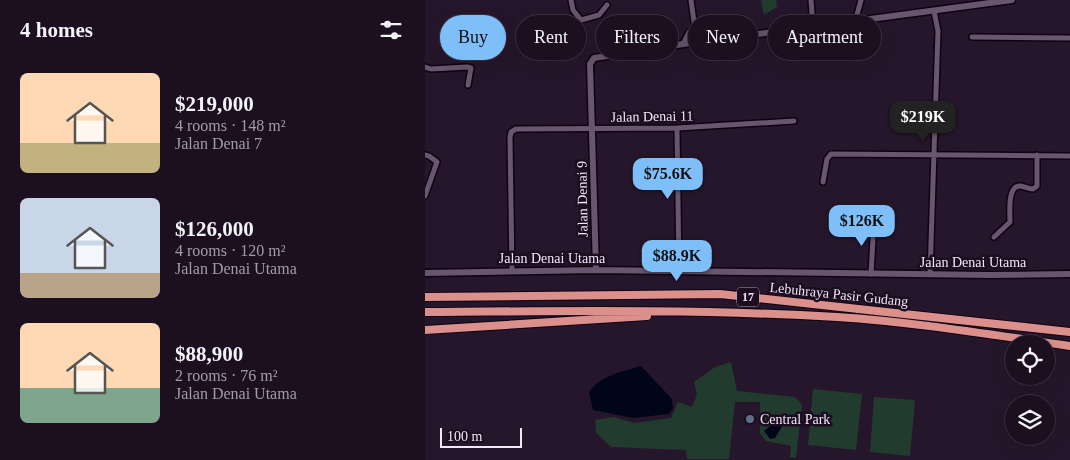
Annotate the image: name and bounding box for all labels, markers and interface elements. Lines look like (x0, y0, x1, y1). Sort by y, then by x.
chip: Buy (440, 15, 506, 60)
chip: Rent (516, 15, 586, 60)
chip: Filters (596, 15, 678, 60)
chip: New (688, 15, 758, 60)
chip: Apartment (768, 15, 881, 60)
icon: filters (377, 16, 405, 44)
text: 4 homes (20, 18, 93, 42)
text: $219,000 (175, 92, 254, 116)
icon: home (60, 93, 120, 153)
pin: $219K (888, 100, 958, 143)
street label: Jalan Denai 11 (611, 108, 693, 125)
text: $219K (901, 108, 945, 125)
text: 4 rooms · 148 m² (175, 117, 286, 134)
text: Jalan Denai 7 (175, 135, 262, 152)
pin: $75.6K (627, 158, 709, 200)
street label: Jalan Denai 9 (574, 161, 591, 237)
text: $75.6K (644, 165, 692, 182)
pin: $126K (827, 204, 897, 247)
text: $126K (840, 212, 884, 229)
text: $126,000 (175, 217, 254, 241)
icon: home (60, 218, 120, 278)
pin: $88.9K (636, 240, 718, 282)
text: 4 rooms · 120 m² (175, 242, 286, 259)
text: $88.9K (653, 247, 701, 264)
street label: Jalan Denai Utama (499, 251, 606, 266)
street label: Jalan Denai Utama (920, 255, 1027, 270)
text: Jalan Denai Utama (175, 260, 297, 277)
street label: Lebuhraya Pasir Gudang (769, 280, 909, 309)
road number: 17 (737, 288, 759, 306)
map controls (1005, 335, 1055, 445)
button: locate (1005, 335, 1055, 385)
text: $88,900 (175, 342, 243, 366)
icon: home (60, 343, 120, 403)
text: 2 rooms · 76 m² (175, 367, 278, 384)
text: Jalan Denai Utama (175, 385, 297, 402)
button: layers (1005, 395, 1055, 445)
place label: Central Park (760, 412, 830, 427)
marker: Central Park (744, 413, 756, 425)
scale bar (440, 425, 523, 448)
text: 100 m (447, 429, 482, 444)

